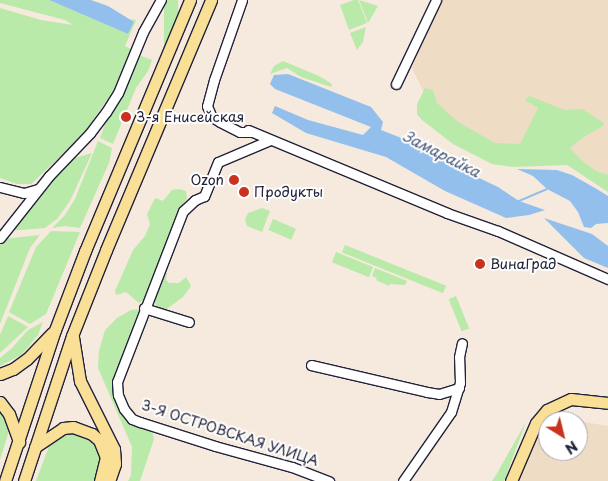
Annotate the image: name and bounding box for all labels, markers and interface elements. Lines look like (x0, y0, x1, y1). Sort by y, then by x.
place label: 3-я Енисейская (136, 109, 245, 125)
marker: 3-я Енисейская (120, 111, 132, 123)
water label: Замарайка (400, 126, 484, 180)
place label: Ozon (191, 172, 224, 188)
marker: Ozon (228, 174, 240, 186)
place label: Продукты (254, 184, 323, 200)
marker: Продукты (238, 186, 250, 198)
place label: ВинаГрад (490, 256, 556, 272)
marker: ВинаГрад (474, 258, 486, 270)
street label: 3-Я ОСТРОВСКАЯ УЛИЦА (139, 396, 321, 470)
north arrow (538, 411, 588, 461)
text: N (561, 436, 582, 459)

